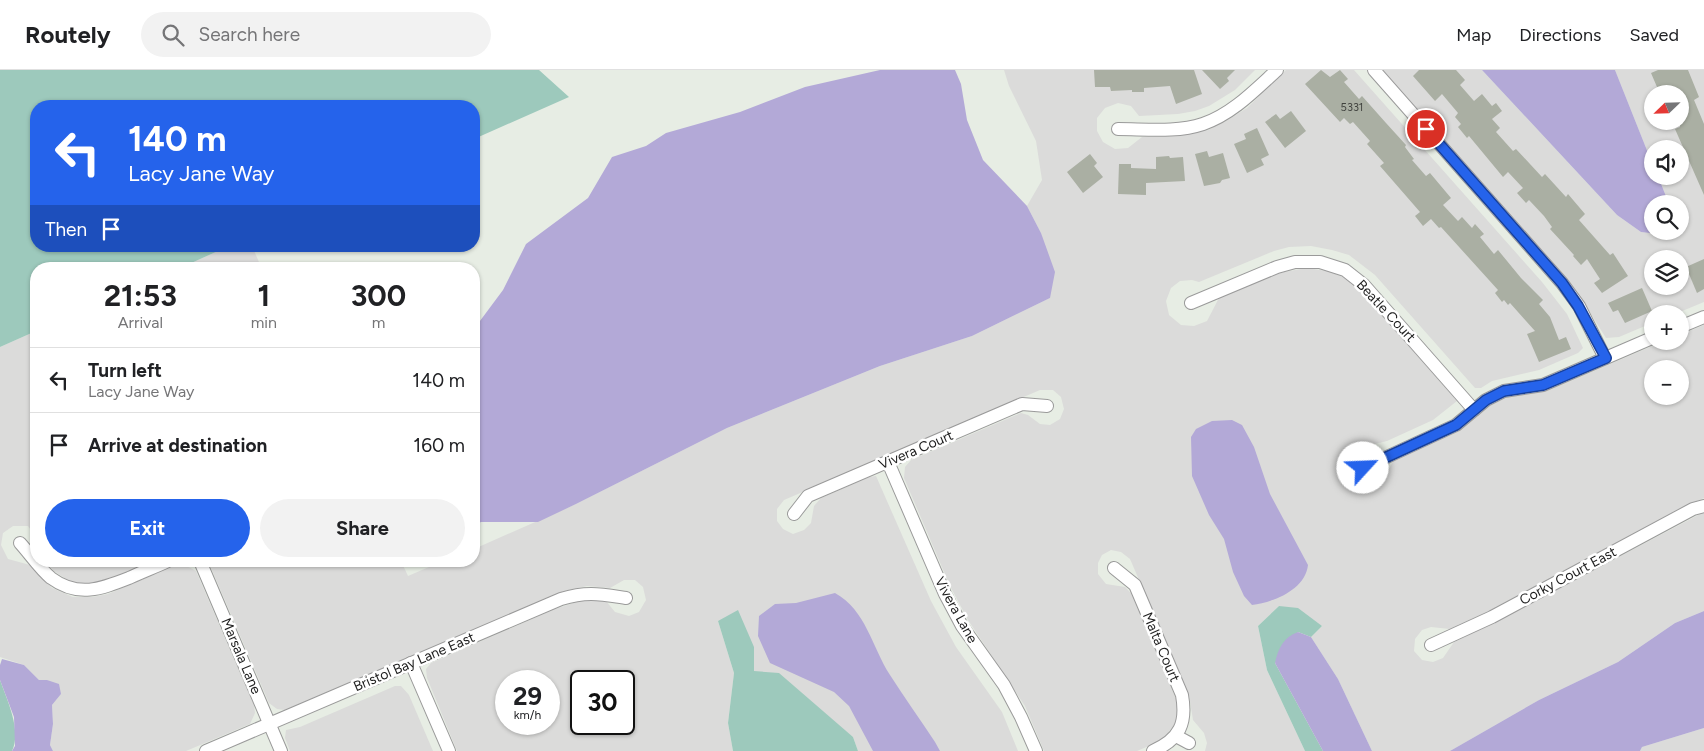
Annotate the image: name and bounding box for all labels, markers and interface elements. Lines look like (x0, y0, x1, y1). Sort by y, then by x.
search box (141, 12, 491, 57)
text: Routely (25, 20, 111, 49)
icon: search (159, 21, 187, 49)
text: Search here (199, 23, 300, 46)
text: Map (1456, 24, 1491, 46)
text: Directions (1519, 24, 1601, 46)
text: Saved (1629, 24, 1679, 46)
north arrow (1644, 85, 1689, 130)
map controls (1644, 85, 1689, 405)
house number: 5331 (1341, 101, 1363, 114)
pin (1405, 108, 1447, 150)
icon: arrive (1412, 115, 1440, 143)
text: 140 m (128, 118, 226, 160)
icon: left (45, 120, 110, 185)
button: sound (1644, 140, 1689, 185)
text: Lacy Jane Way (128, 160, 274, 187)
button: search (1644, 195, 1689, 240)
icon: arrive (97, 215, 125, 243)
text: Then (45, 218, 87, 241)
button: layers (1644, 250, 1689, 295)
street label: Beatle Court (1353, 276, 1419, 346)
text: 21:53 (104, 277, 177, 314)
text: 1 (257, 277, 270, 314)
text: 300 (351, 277, 406, 314)
button: + (1644, 305, 1689, 350)
text: Arrival (118, 313, 163, 332)
text: min (251, 313, 277, 332)
text: m (372, 313, 385, 332)
text: Turn left (88, 359, 162, 382)
button: − (1644, 360, 1689, 405)
icon: left (45, 366, 73, 394)
text: 140 m (412, 369, 465, 392)
text: Lacy Jane Way (88, 382, 194, 401)
street label: Vivera Court (876, 427, 956, 473)
icon: arrive (45, 431, 73, 459)
text: Arrive at destination (88, 434, 267, 457)
text: 160 m (413, 434, 465, 457)
position arrow (1336, 441, 1388, 493)
button: Exit (45, 499, 250, 557)
button: Share (260, 499, 465, 557)
street label: Corky Court East (1517, 543, 1619, 609)
street label: Vivera Lane (931, 574, 981, 646)
street label: Malta Court (1139, 610, 1183, 684)
street label: Marsala Lane (217, 615, 265, 697)
street label: Bristol Bay Lane East (351, 629, 477, 695)
speed limit sign: 30 (570, 670, 635, 735)
text: 29 (513, 681, 542, 711)
text: km/h (514, 708, 541, 722)

